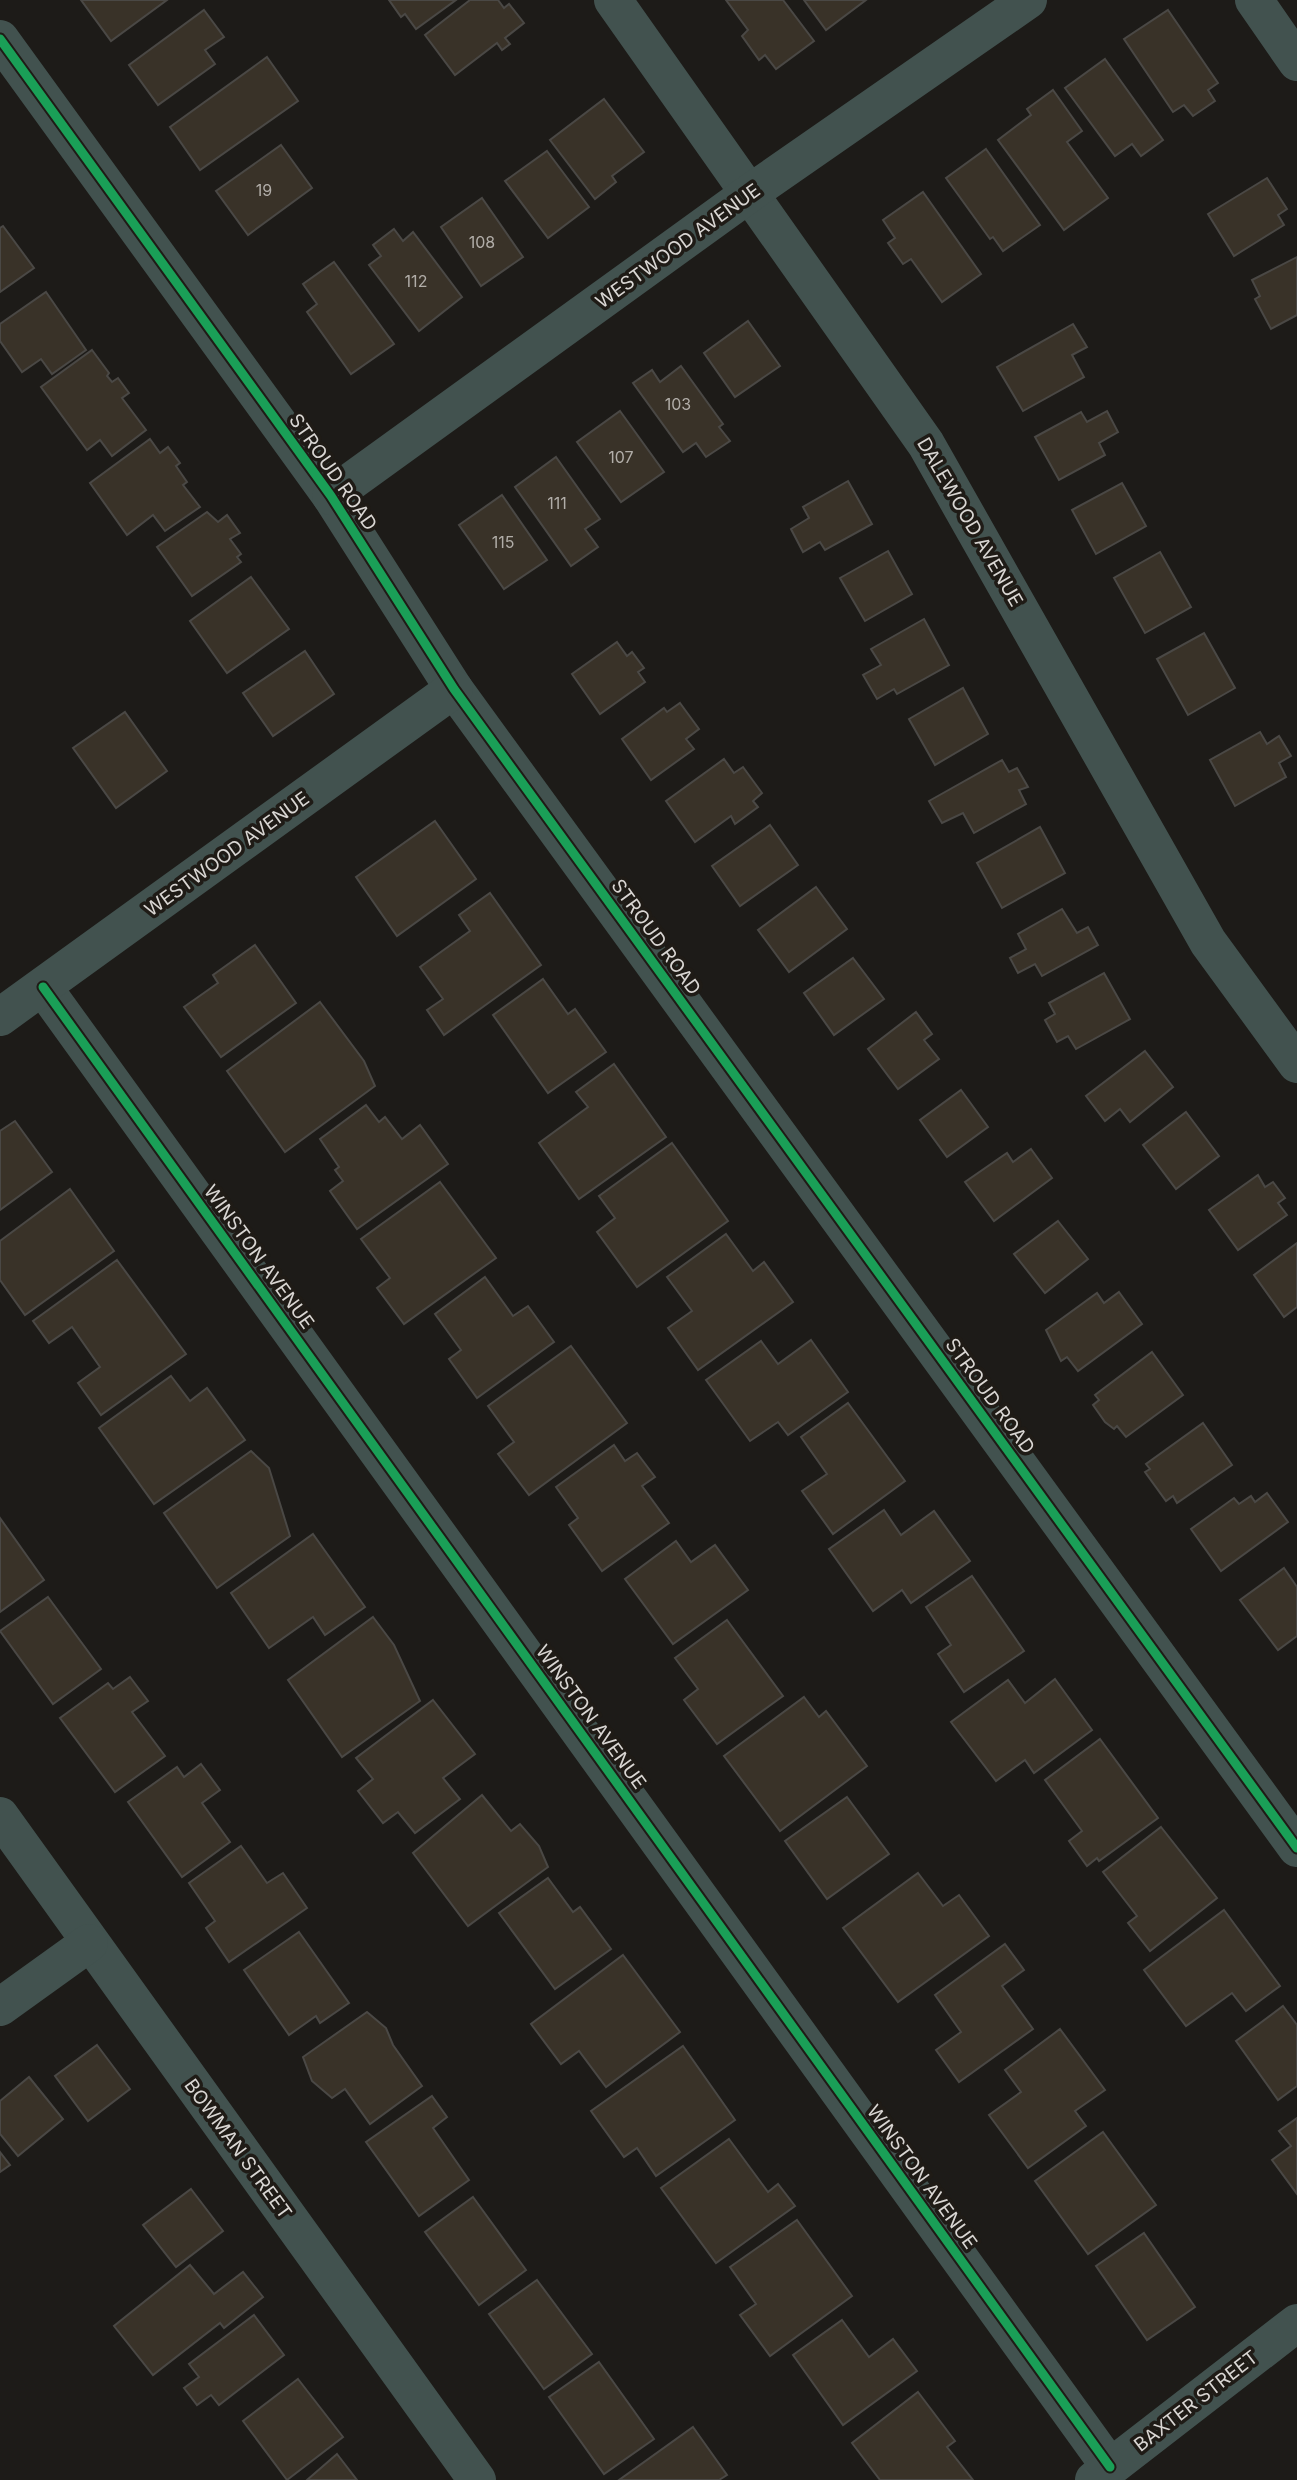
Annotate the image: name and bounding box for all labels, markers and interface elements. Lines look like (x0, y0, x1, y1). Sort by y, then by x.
street label: WESTWOOD AVENUE (591, 179, 765, 313)
house number: 19 (256, 180, 272, 200)
house number: 108 (469, 232, 495, 252)
house number: 112 (405, 271, 427, 291)
house number: 103 (665, 394, 691, 414)
street label: STROUD ROAD (284, 409, 382, 535)
street label: DALEWOOD AVENUE (912, 433, 1028, 611)
house number: 107 (608, 447, 634, 467)
house number: 111 (547, 493, 567, 513)
house number: 115 (492, 532, 514, 552)
street label: WESTWOOD AVENUE (140, 787, 314, 921)
street label: STROUD ROAD (606, 875, 706, 999)
street label: WINSTON AVENUE (199, 1180, 319, 1334)
street label: STROUD ROAD (940, 1334, 1040, 1458)
street label: WINSTON AVENUE (531, 1640, 651, 1794)
street label: BOWMAN STREET (179, 2075, 297, 2223)
street label: WINSTON AVENUE (862, 2100, 982, 2254)
street label: BAXTER STREET (1130, 2346, 1262, 2456)

